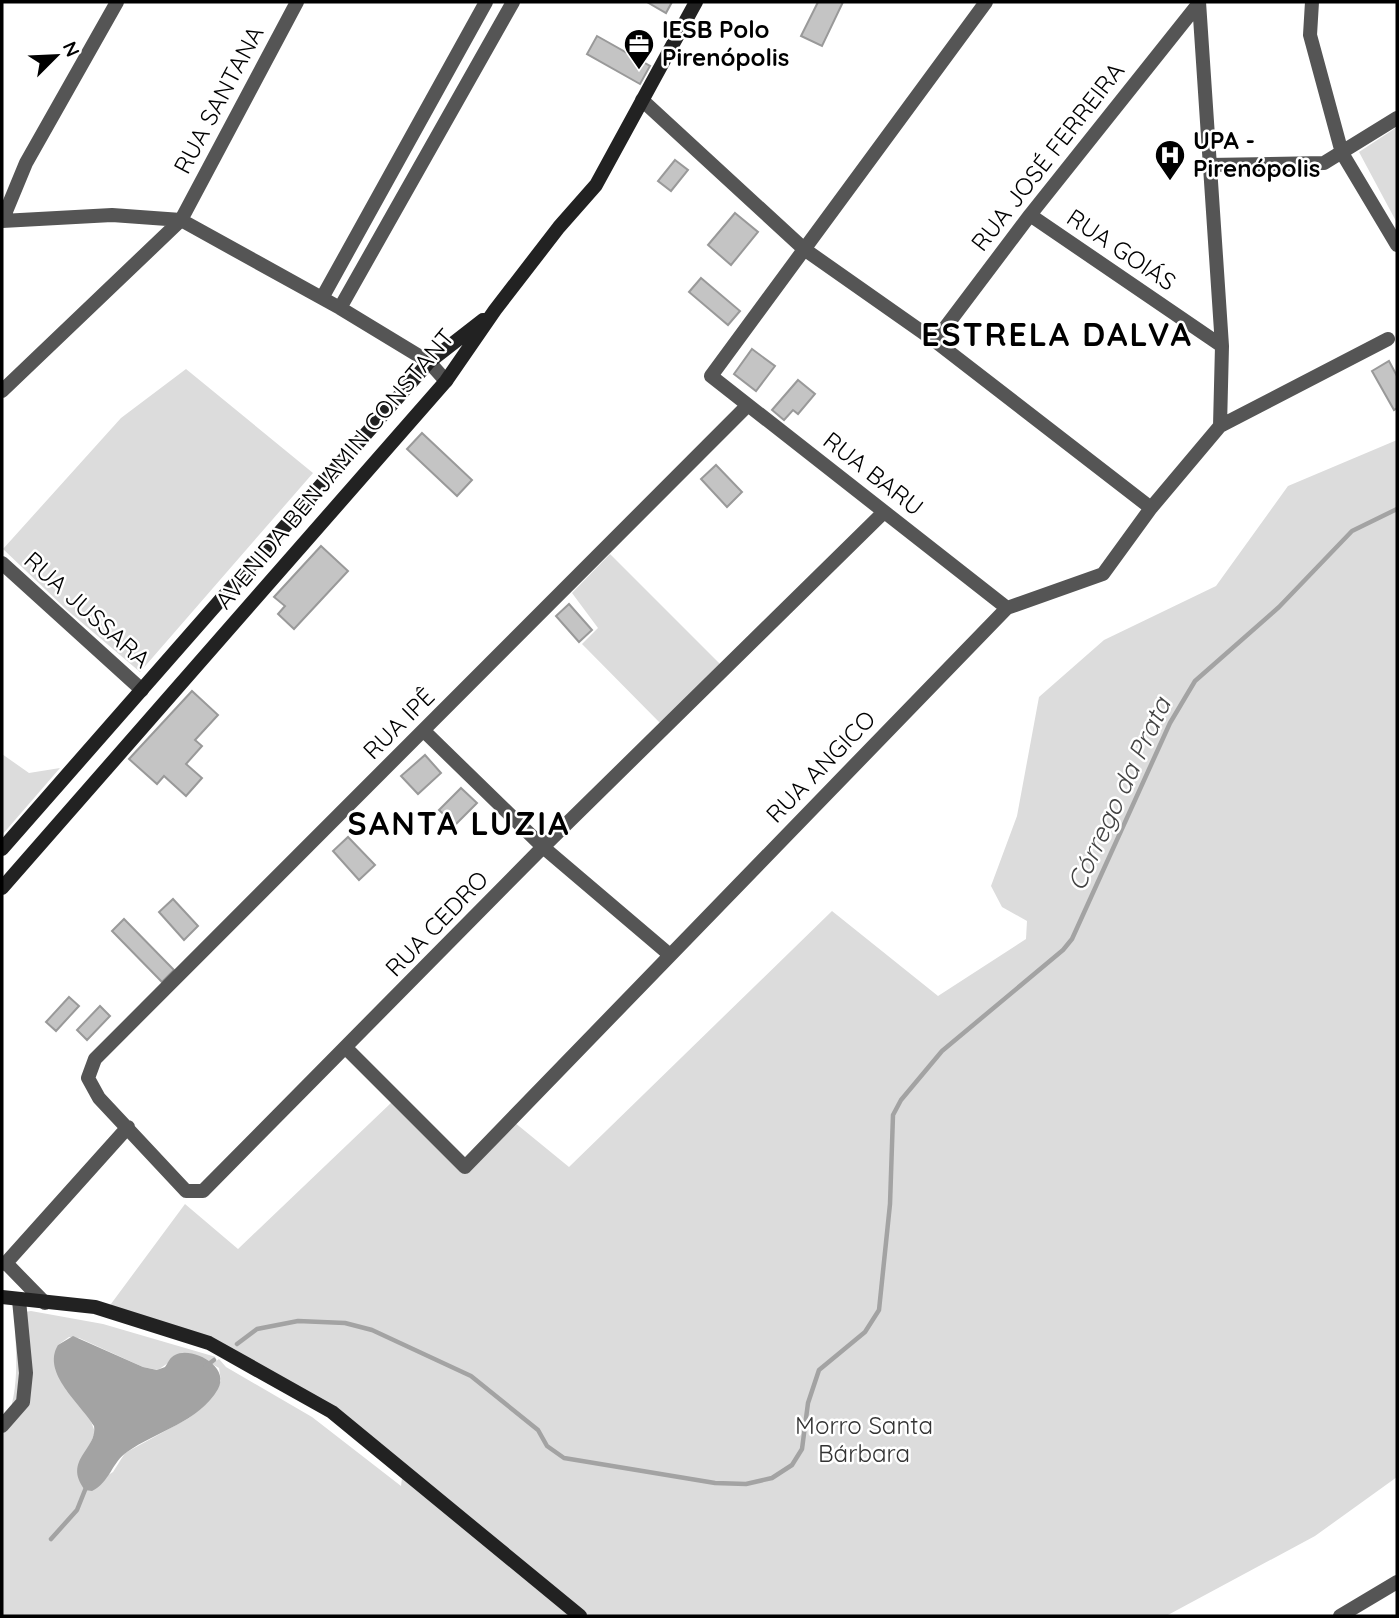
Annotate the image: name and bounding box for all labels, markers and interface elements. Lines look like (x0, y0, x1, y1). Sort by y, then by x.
place label: IESB Polo Pirenópolis (662, 14, 789, 72)
street label: RUA SANTANA (167, 20, 270, 179)
north arrow (21, 21, 91, 91)
office icon: IESB Polo Pirenópolis (622, 27, 656, 71)
text: N (58, 38, 85, 60)
street label: RUA JOSÉ FERREIRA (964, 56, 1130, 257)
place label: UPA - Pirenópolis (1193, 125, 1320, 183)
hospital icon: UPA - Pirenópolis (1153, 138, 1187, 182)
street label: RUA GOIÁS (1061, 202, 1182, 297)
district label: ESTRELA DALVA (921, 314, 1193, 354)
street label: AVENIDA BENJAMIN CONSTANT (208, 322, 460, 615)
street label: RUA BARU (817, 425, 930, 522)
street label: RUA JUSSARA (18, 545, 157, 674)
street label: RUA IPÊ (356, 681, 440, 765)
water label: Córrego da Prata (1059, 691, 1178, 896)
street label: RUA ANGICO (759, 704, 881, 829)
district label: SANTA LUZIA (348, 803, 570, 843)
street label: RUA CEDRO (378, 864, 494, 983)
park label: Morro Santa Bárbara (795, 1410, 933, 1468)

